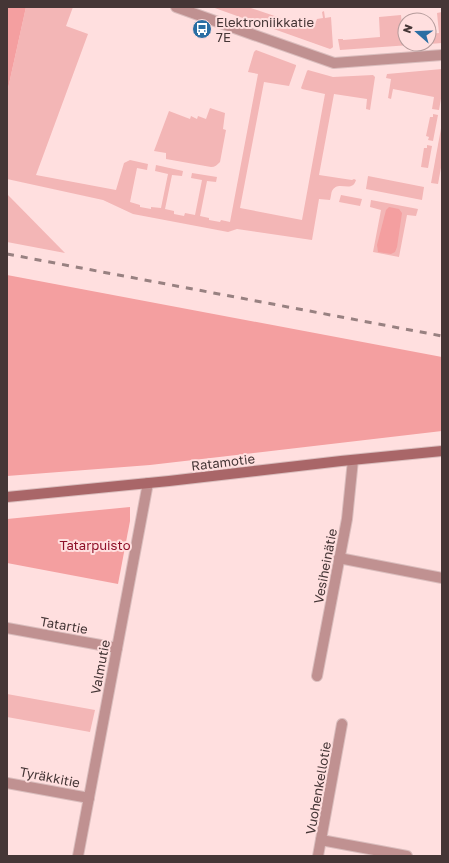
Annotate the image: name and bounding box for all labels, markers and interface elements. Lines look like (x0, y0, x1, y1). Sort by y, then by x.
north arrow (397, 12, 437, 52)
place label: Elektroniikkatie 7E (216, 14, 314, 45)
bus stop icon: Elektroniikkatie 7E (191, 18, 213, 40)
text: N (400, 22, 415, 35)
street label: Ratamotie (190, 450, 256, 474)
street label: Vesiheinätie (310, 527, 340, 605)
park label: Tatarpuisto (60, 537, 131, 553)
street label: Tatartie (39, 613, 89, 637)
street label: Valmutie (87, 638, 113, 696)
street label: Vuohenkellotie (302, 740, 334, 836)
street label: Tyräkkitie (19, 763, 81, 791)

